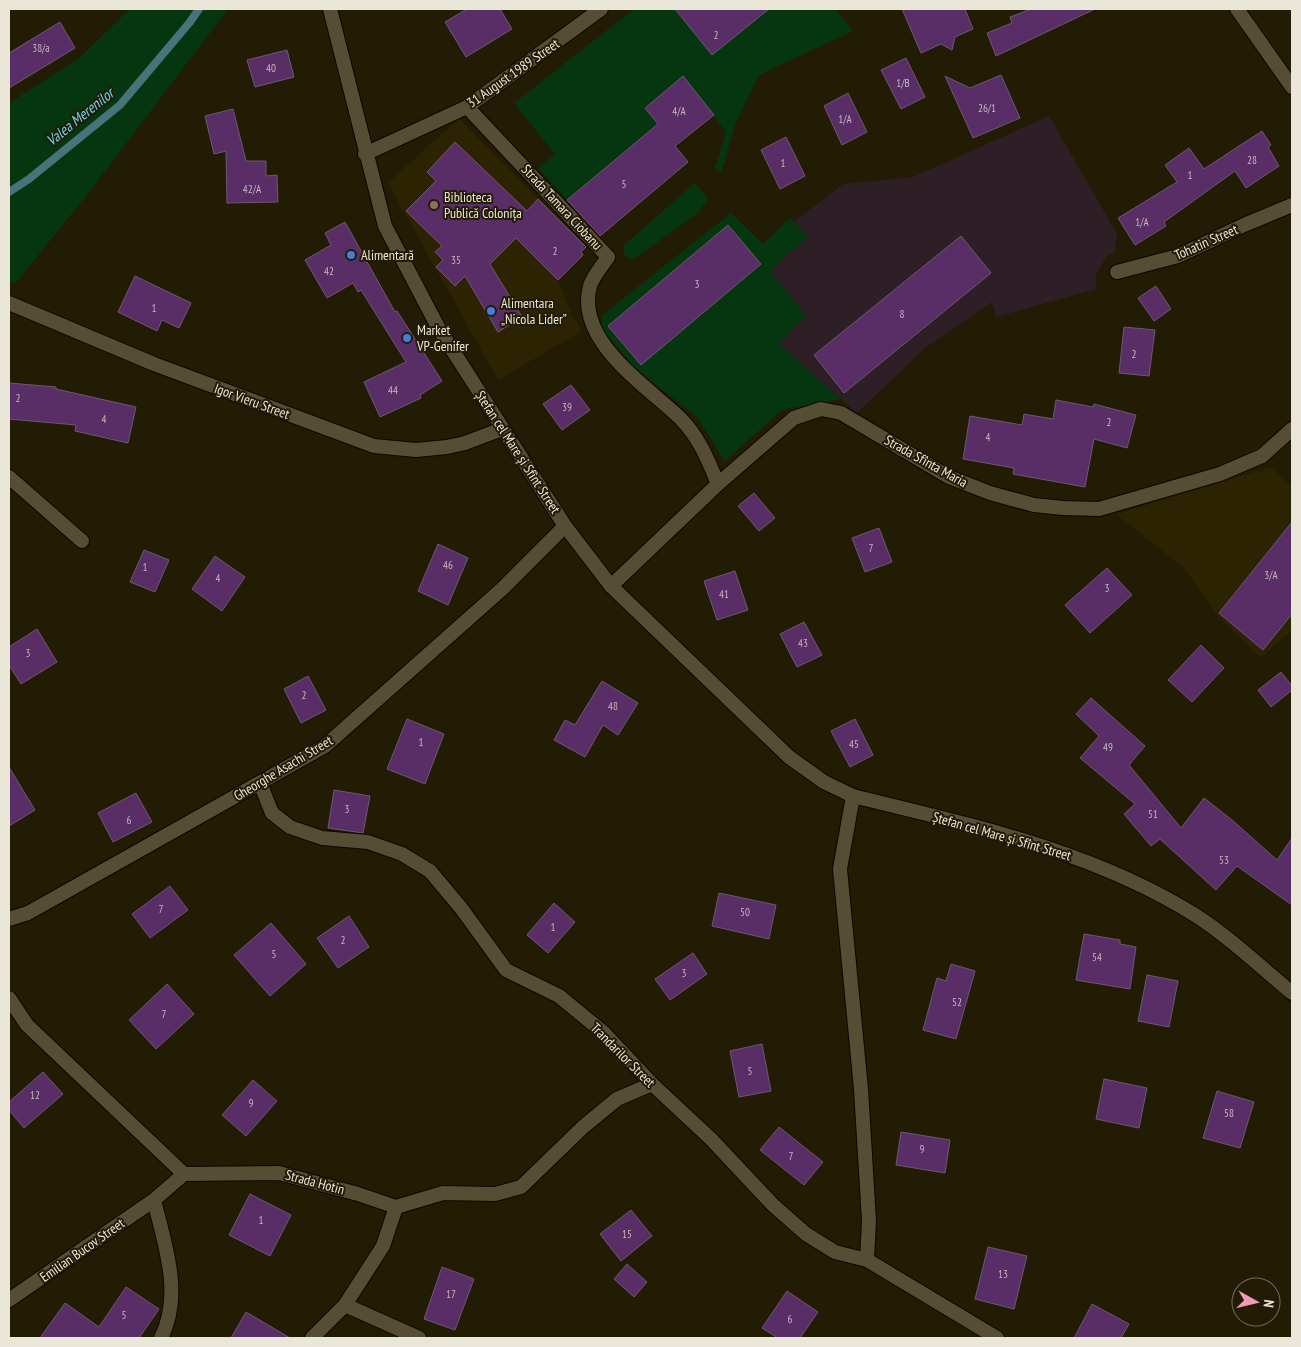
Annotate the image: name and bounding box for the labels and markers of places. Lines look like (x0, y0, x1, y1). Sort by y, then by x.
place label: Biblioteca Publică Colonița (444, 188, 522, 222)
marker: Biblioteca Publică Colonița (428, 199, 440, 211)
place label: Alimentară (361, 246, 414, 264)
marker: Alimentară (345, 249, 357, 261)
place label: Alimentara „Nicola Lider” (501, 294, 567, 328)
marker: Alimentara „Nicola Lider” (485, 305, 497, 317)
place label: Market VP-Genifer (416, 321, 469, 355)
marker: Market VP-Genifer (401, 332, 413, 344)

